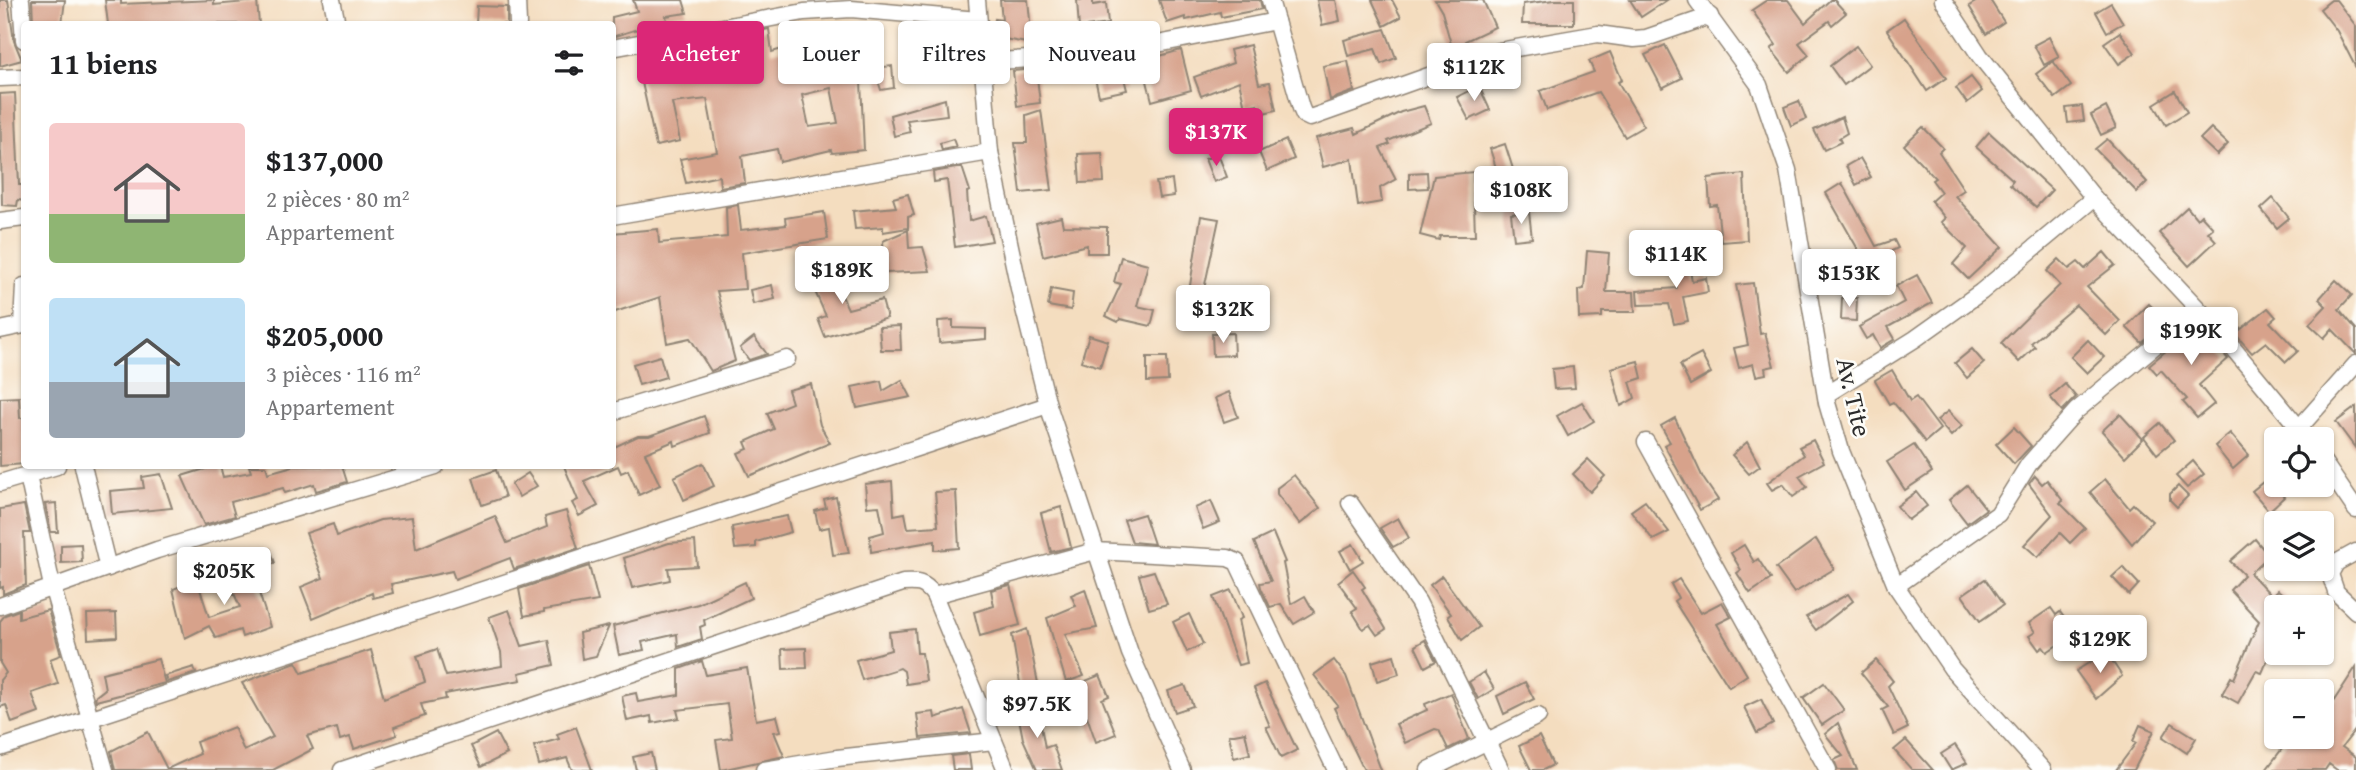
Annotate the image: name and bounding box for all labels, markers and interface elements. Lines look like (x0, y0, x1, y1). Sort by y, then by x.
chip: Acheter (637, 21, 764, 84)
chip: Louer (778, 21, 884, 84)
chip: Filtres (898, 21, 1010, 84)
chip: Nouveau (1024, 21, 1160, 84)
text: 11 biens (49, 41, 158, 85)
pin: $112K (1425, 43, 1523, 103)
icon: filters (550, 44, 588, 82)
text: $112K (1443, 49, 1505, 82)
pin: $137K (1167, 108, 1265, 168)
text: $137K (1185, 114, 1247, 147)
text: $137,000 (266, 138, 383, 182)
icon: home (105, 151, 189, 235)
pin: $108K (1472, 166, 1570, 226)
text: $108K (1490, 172, 1552, 205)
text: 2 pièces · 80 m² (266, 182, 410, 215)
text: Appartement (266, 215, 395, 248)
pin: $114K (1627, 230, 1725, 290)
text: $114K (1645, 236, 1707, 269)
pin: $189K (793, 246, 891, 306)
pin: $153K (1800, 250, 1898, 309)
text: $189K (811, 252, 873, 285)
text: $153K (1818, 255, 1880, 288)
pin: $132K (1174, 286, 1272, 345)
text: $132K (1192, 291, 1254, 324)
pin: $199K (2142, 308, 2240, 367)
text: $205,000 (266, 313, 383, 357)
text: $199K (2160, 313, 2222, 346)
icon: home (105, 326, 189, 410)
street label: Av. Tite (1826, 353, 1883, 440)
text: 3 pièces · 116 m² (266, 357, 421, 390)
text: Appartement (266, 390, 395, 423)
map controls (2264, 427, 2334, 749)
button: locate (2264, 427, 2334, 497)
button: layers (2264, 511, 2334, 581)
pin: $205K (175, 548, 273, 607)
text: $205K (193, 553, 255, 586)
button: + (2264, 595, 2334, 665)
pin: $129K (2051, 616, 2149, 675)
text: $129K (2069, 621, 2131, 654)
button: − (2264, 679, 2334, 749)
pin: $97.5K (980, 680, 1094, 740)
text: $97.5K (1003, 686, 1071, 719)

